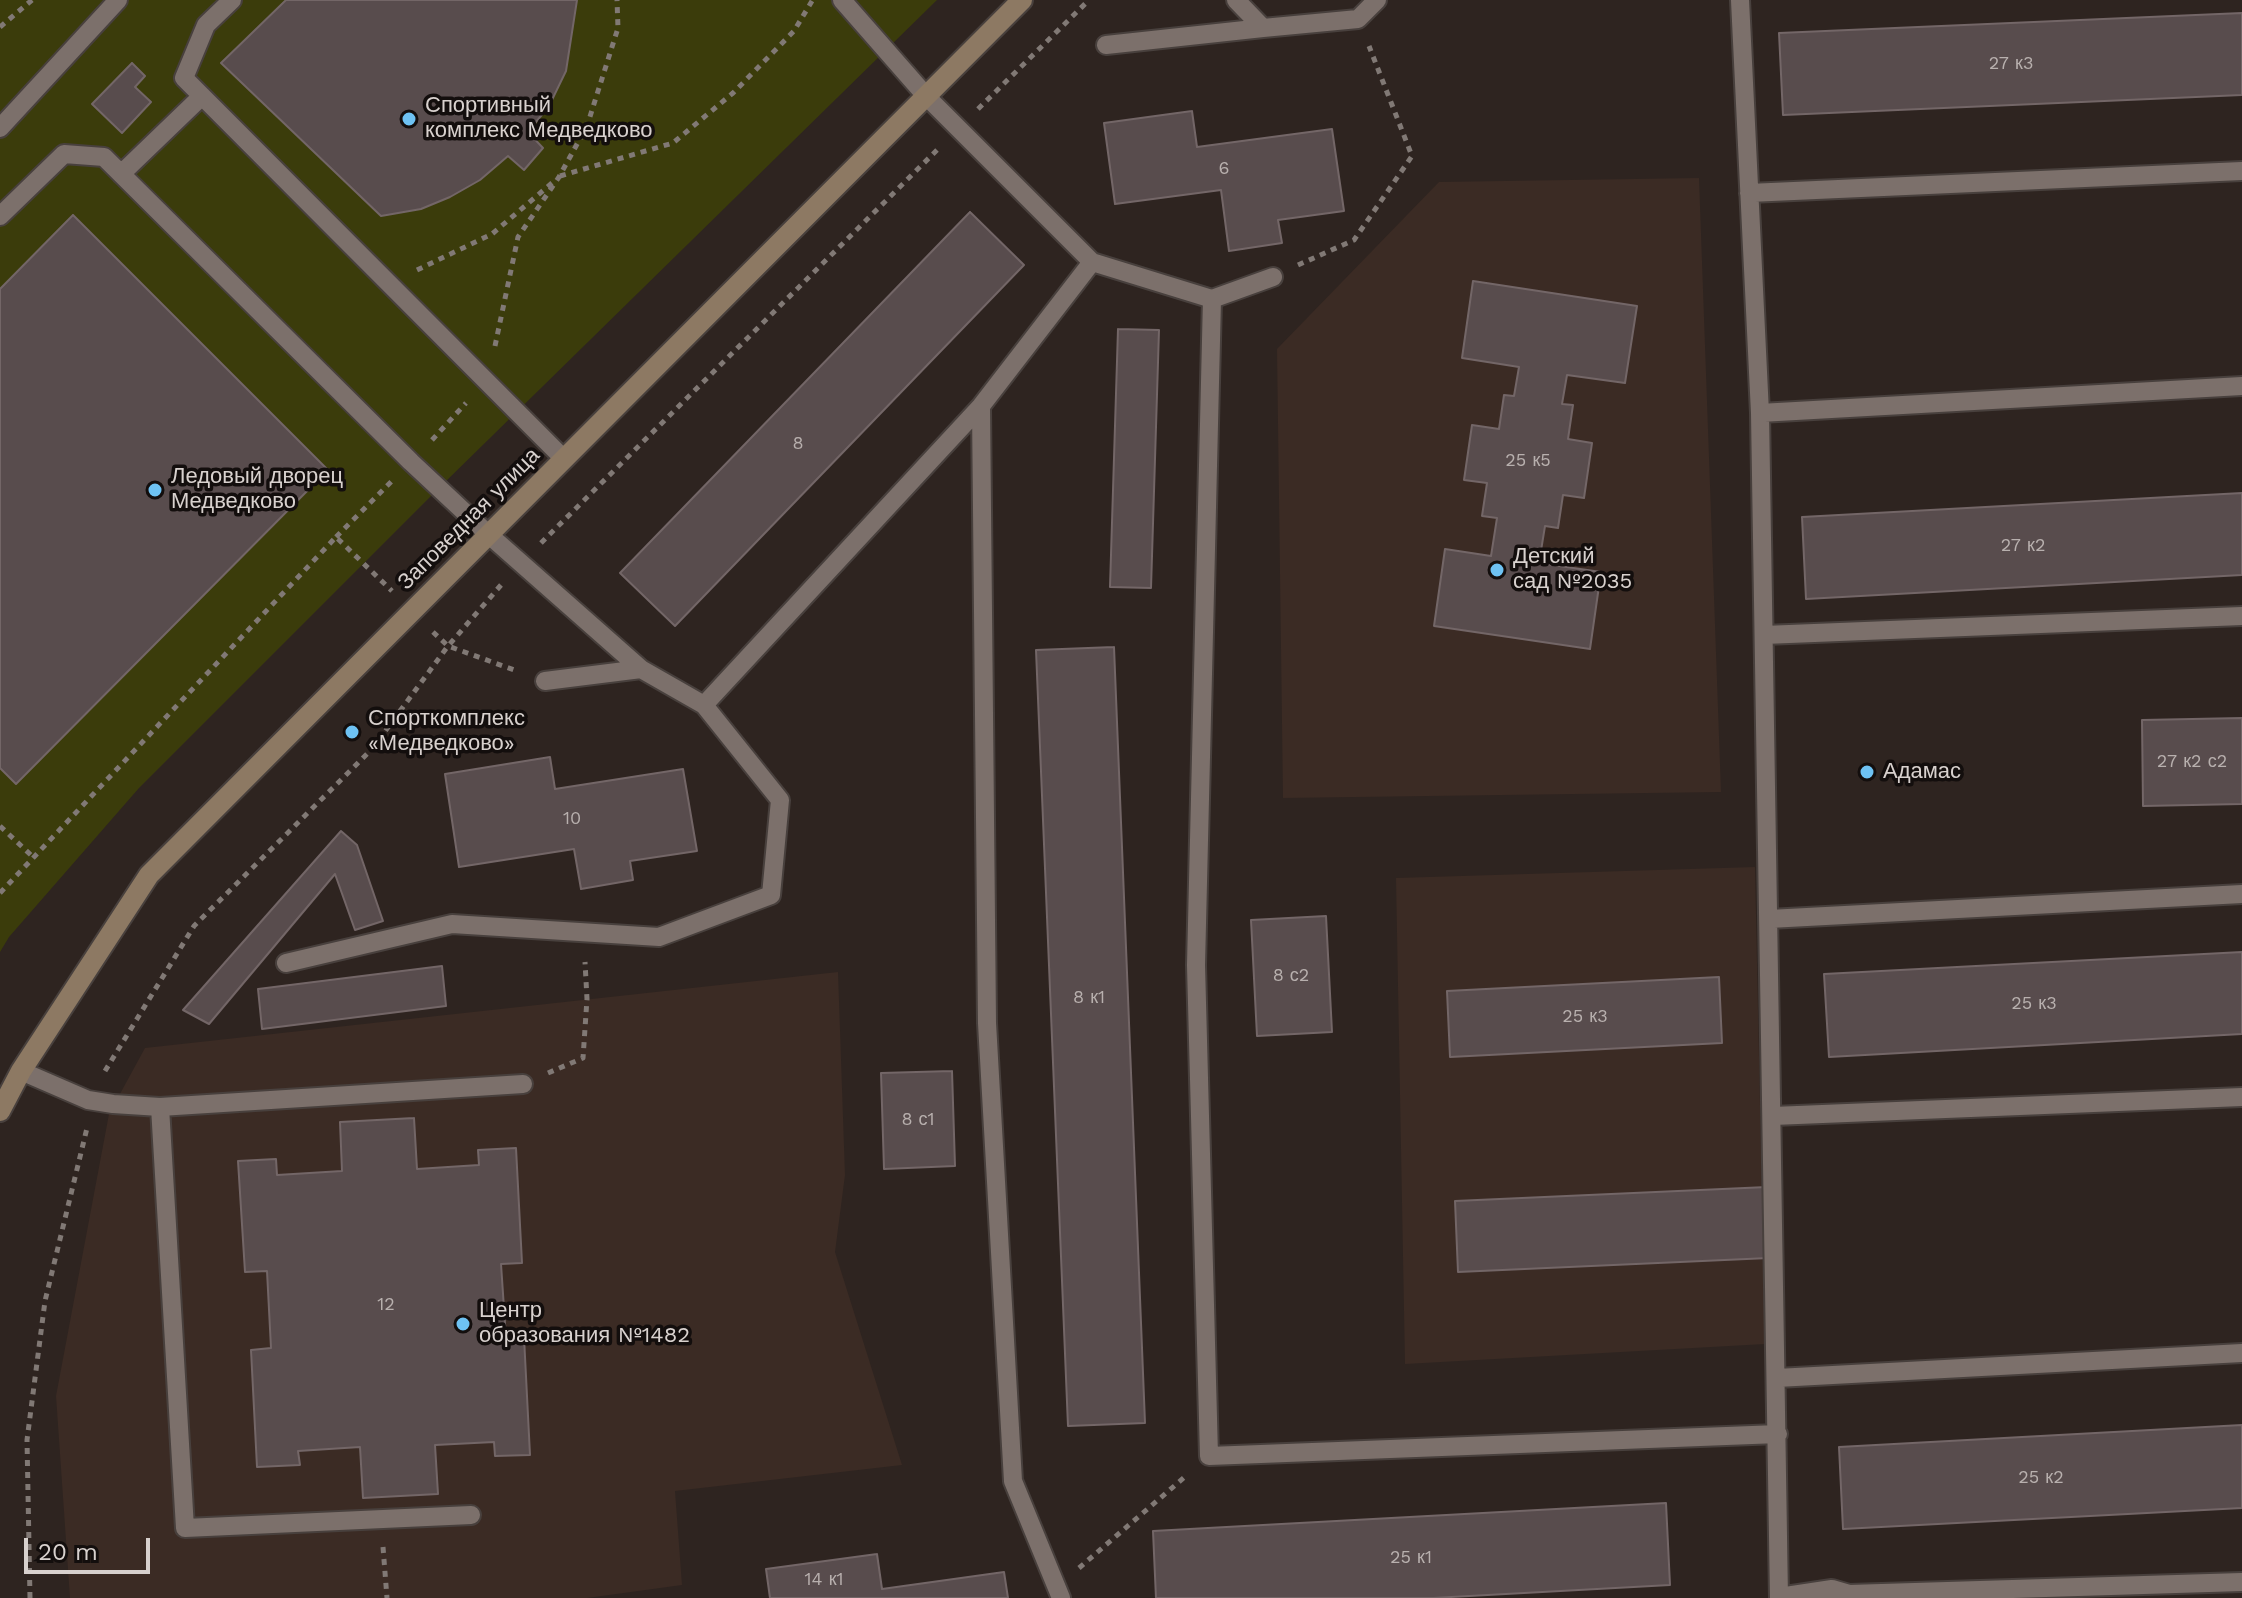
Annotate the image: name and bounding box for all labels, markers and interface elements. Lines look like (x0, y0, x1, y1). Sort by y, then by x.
house number: 27 к3 (1989, 53, 2033, 75)
place label: Спортивный комплекс Медведково (425, 93, 653, 144)
marker: Спортивный комплекс Медведково (400, 110, 418, 128)
house number: 6 (1219, 158, 1229, 180)
house number: 8 (792, 433, 804, 455)
street label: Заповедная улица (392, 442, 546, 596)
house number: 25 к5 (1505, 450, 1551, 472)
place label: Ледовый дворец Медведково (171, 464, 343, 516)
marker: Ледовый дворец Медведково (146, 481, 164, 499)
house number: 27 к2 (2001, 535, 2045, 557)
place label: Детский сад №2035 (1513, 544, 1632, 596)
marker: Детский сад №2035 (1488, 561, 1506, 579)
place label: Спорткомплекс «Медведково» (368, 706, 525, 758)
marker: Спорткомплекс «Медведково» (343, 723, 361, 741)
house number: 27 к2 с2 (2157, 751, 2227, 773)
place label: Адамас (1883, 759, 1961, 785)
marker: Адамас (1858, 763, 1876, 781)
house number: 10 (563, 808, 581, 830)
house number: 8 с2 (1273, 965, 1309, 987)
house number: 8 к1 (1073, 987, 1105, 1009)
house number: 25 к3 (2011, 993, 2057, 1015)
house number: 25 к3 (1562, 1006, 1608, 1028)
house number: 8 с1 (901, 1109, 935, 1131)
house number: 12 (377, 1294, 395, 1316)
place label: Центр образования №1482 (479, 1298, 690, 1350)
marker: Центр образования №1482 (454, 1315, 472, 1333)
house number: 25 к2 (2018, 1467, 2064, 1489)
scale bar (28, 1522, 154, 1572)
text: 20 m (38, 1538, 98, 1566)
house number: 25 к1 (1390, 1547, 1432, 1569)
house number: 14 к1 (804, 1569, 844, 1591)

